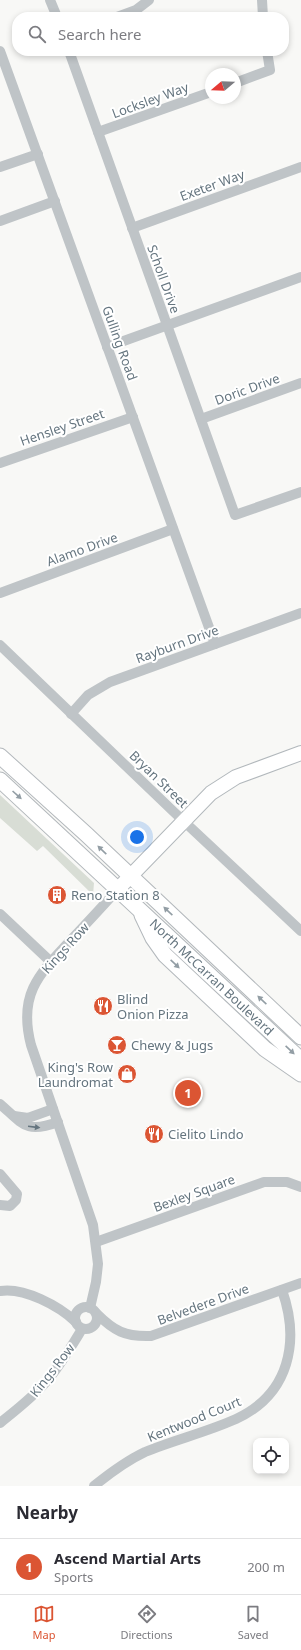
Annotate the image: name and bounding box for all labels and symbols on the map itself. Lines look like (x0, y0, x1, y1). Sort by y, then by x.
north arrow (205, 68, 241, 104)
street label: Locksley Way (109, 78, 191, 122)
street label: Exeter Way (177, 165, 247, 205)
street label: Scholl Drive (143, 242, 185, 316)
street label: Gulling Road (98, 303, 142, 383)
street label: Doric Drive (212, 369, 282, 409)
street label: Hensley Street (17, 404, 107, 450)
street label: Alamo Drive (44, 528, 120, 570)
street label: Rayburn Drive (133, 621, 221, 667)
street label: Bryan Street (126, 746, 193, 812)
one-way arrow (12, 791, 22, 800)
your location (127, 827, 147, 847)
one-way arrow (97, 845, 107, 854)
building icon: Reno Station 8 (46, 884, 68, 906)
place label: Reno Station 8 (71, 886, 160, 904)
one-way arrow (163, 907, 173, 916)
street label: North McCarran Boulevard (146, 915, 278, 1039)
street label: Kings Row (37, 918, 93, 977)
one-way arrow (170, 960, 181, 969)
place label: Blind Onion Pizza (117, 990, 189, 1023)
restaurant icon: Blind Onion Pizza (92, 995, 114, 1017)
one-way arrow (257, 996, 268, 1005)
bar icon: Chewy & Jugs (106, 1034, 128, 1056)
place label: Chewy & Jugs (131, 1036, 213, 1054)
one-way arrow (285, 1045, 295, 1054)
place label: King's Row Laundromat (38, 1058, 114, 1091)
shop icon: King's Row Laundromat (116, 1063, 138, 1085)
pin: 1 (175, 1078, 201, 1108)
restaurant icon: Cielito Lindo (143, 1123, 165, 1145)
one-way arrow (28, 1124, 41, 1130)
place label: Cielito Lindo (168, 1125, 244, 1143)
street label: Bexley Square (151, 1170, 237, 1216)
street label: Belvedere Drive (155, 1279, 251, 1329)
street label: Kings Row (26, 1339, 79, 1400)
street label: Kentwood Court (144, 1392, 244, 1446)

